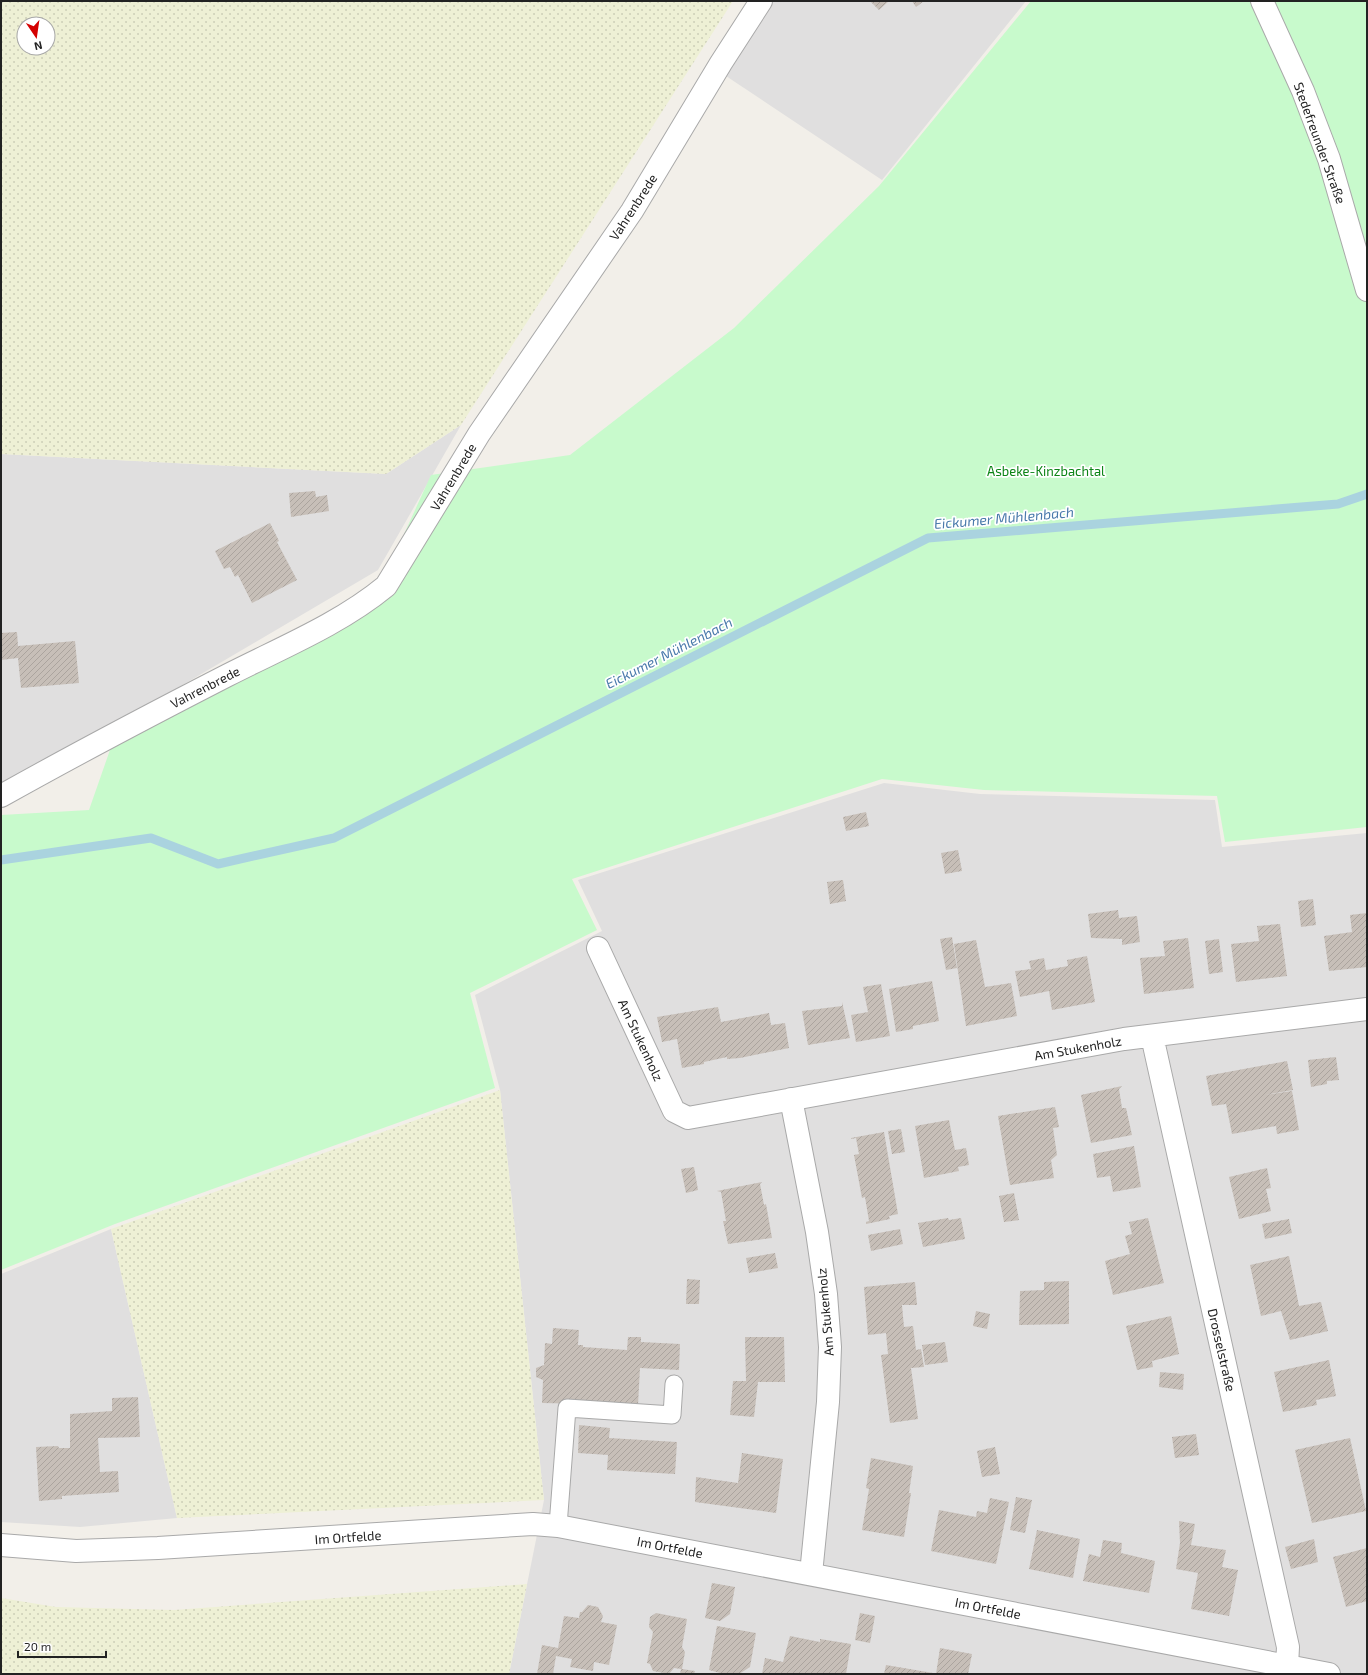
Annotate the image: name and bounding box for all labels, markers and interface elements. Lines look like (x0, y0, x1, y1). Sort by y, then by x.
north arrow (16, 16, 56, 56)
text: N (33, 39, 44, 53)
street label: Stedefreunder Straße (1291, 80, 1349, 206)
street label: Vahrenbrede (606, 171, 660, 243)
street label: Vahrenbrede (427, 440, 479, 514)
park label: Asbeke-Kinzbachtal (987, 463, 1105, 479)
water label: Eickumer Mühlenbach (933, 503, 1075, 532)
water label: Eickumer Mühlenbach (602, 613, 735, 692)
street label: Vahrenbrede (168, 663, 242, 711)
street label: Am Stukenholz (615, 997, 667, 1083)
street label: Am Stukenholz (1033, 1032, 1123, 1064)
street label: Am Stukenholz (813, 1267, 837, 1357)
street label: Drosselstraße (1205, 1307, 1239, 1393)
street label: Im Ortfelde (314, 1527, 382, 1547)
street label: Im Ortfelde (636, 1533, 704, 1561)
street label: Im Ortfelde (954, 1594, 1022, 1622)
scale bar (18, 1633, 106, 1659)
text: 20 m (24, 1639, 51, 1653)

